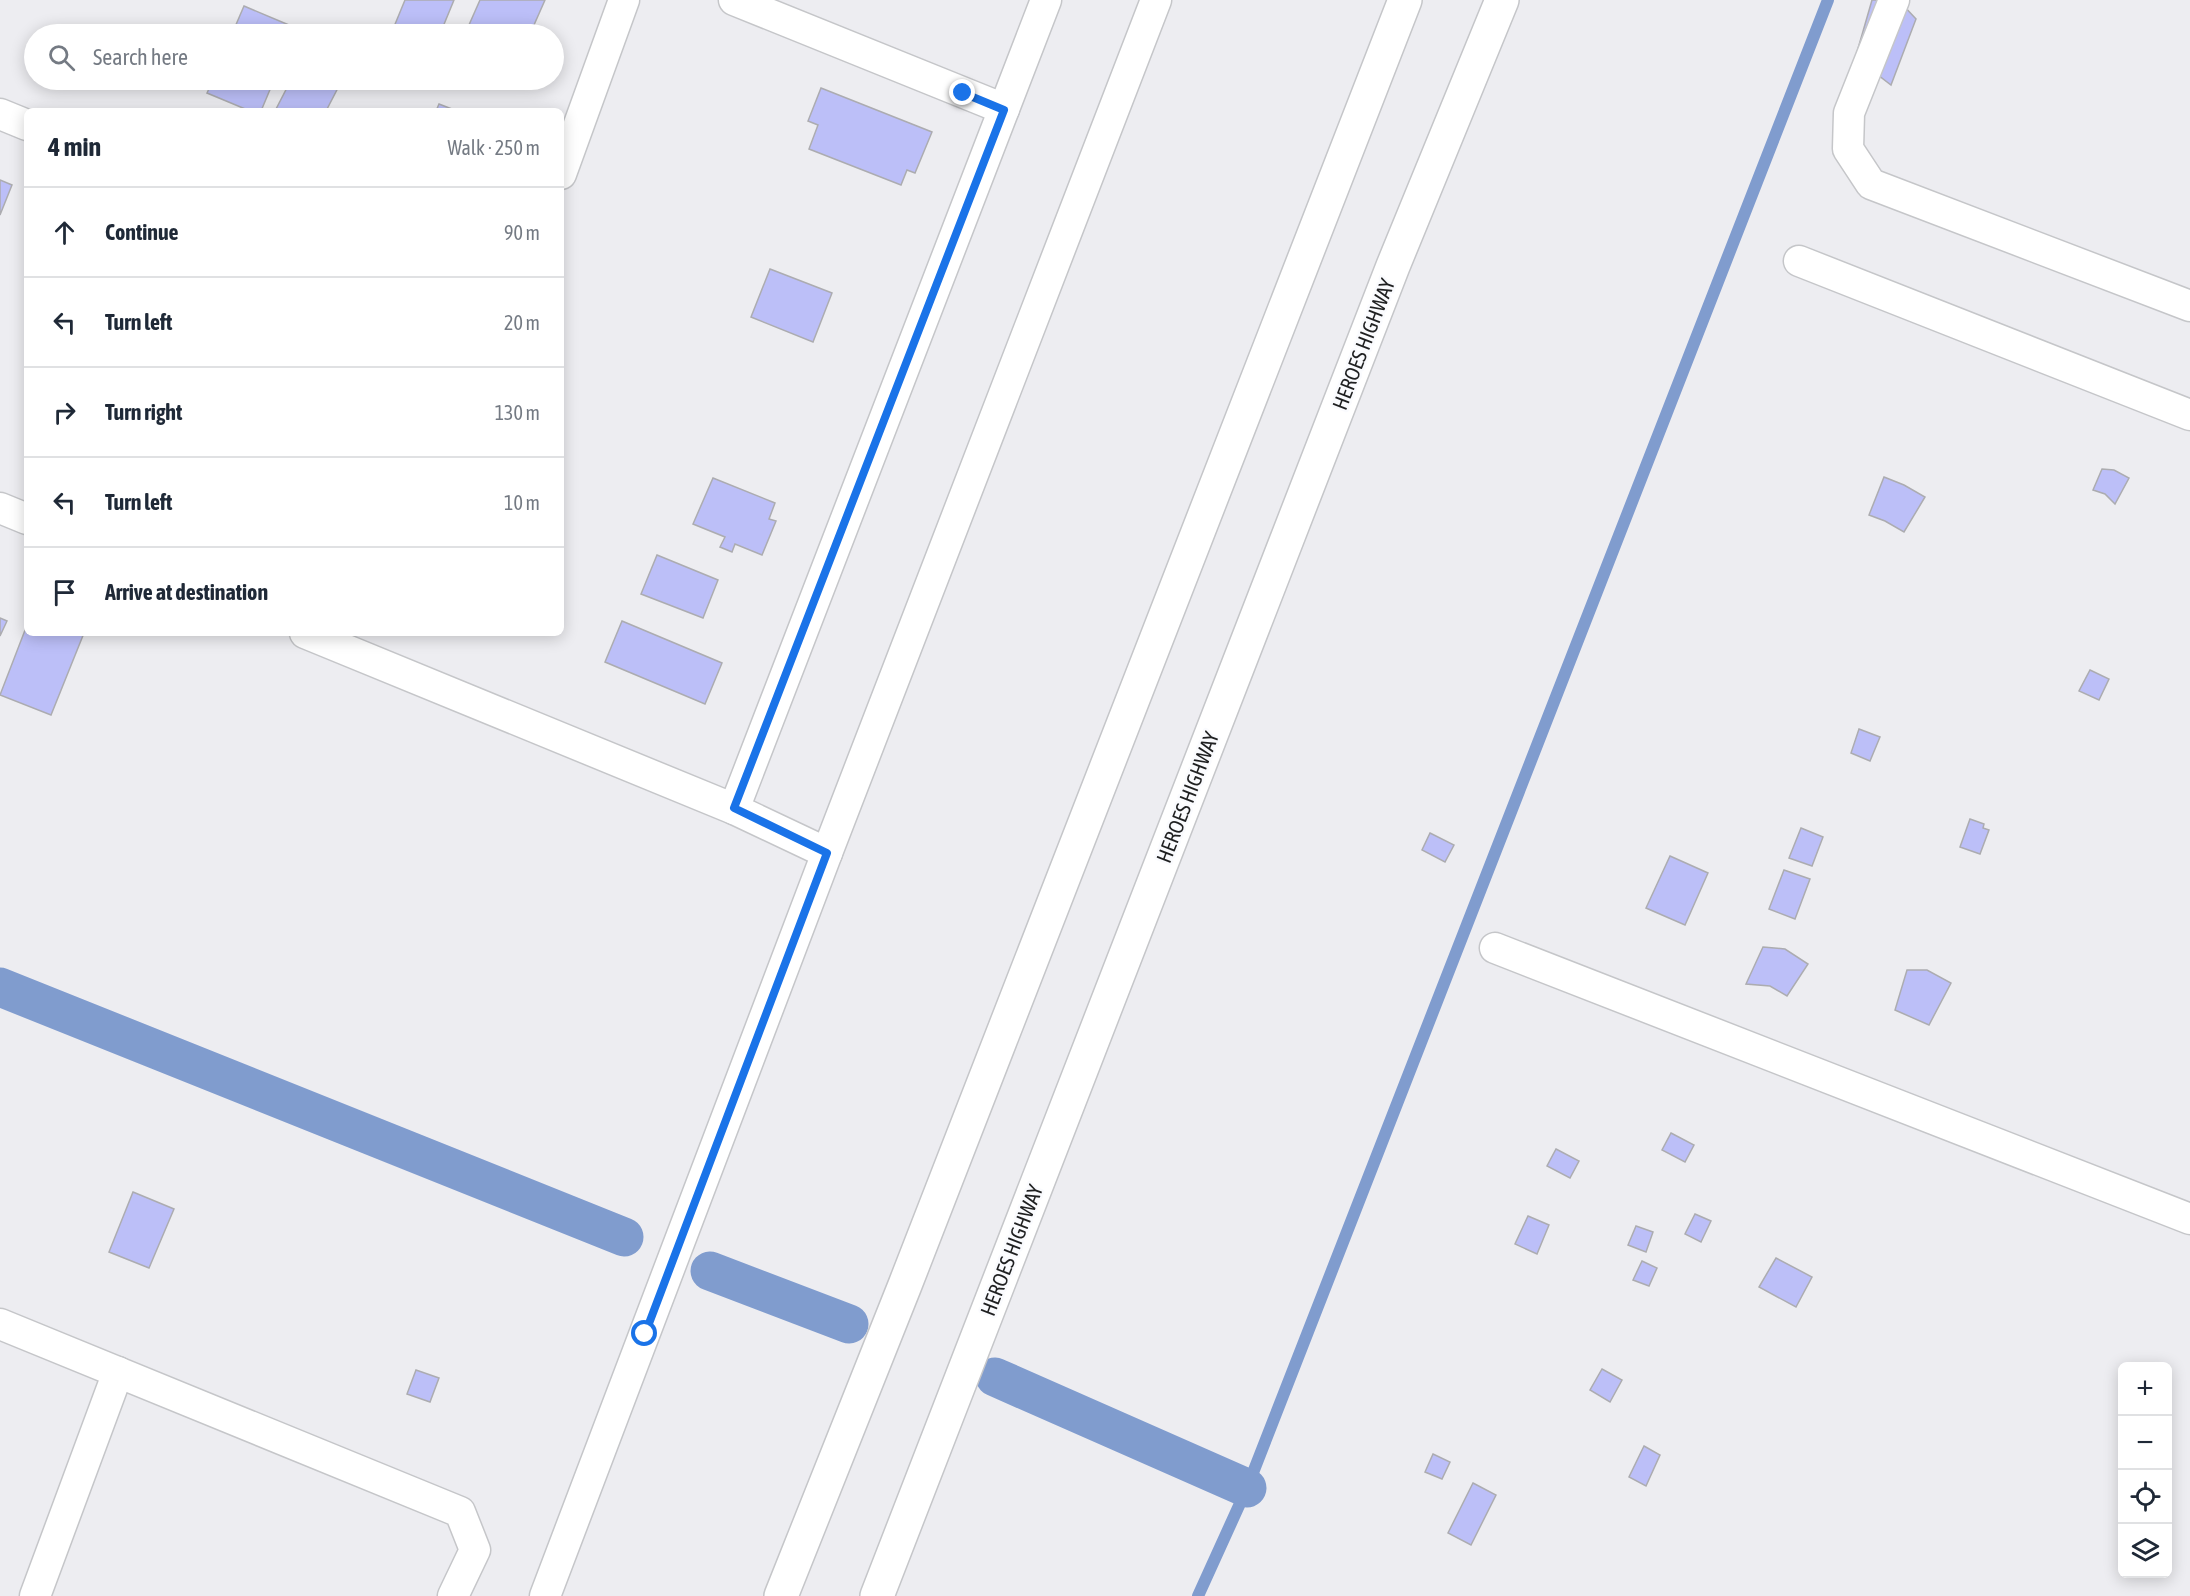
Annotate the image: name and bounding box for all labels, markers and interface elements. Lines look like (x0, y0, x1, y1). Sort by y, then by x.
search box (24, 24, 564, 90)
icon: search (45, 41, 78, 74)
text: Search here (93, 44, 188, 70)
route end (949, 79, 975, 105)
text: 4 min (48, 132, 101, 162)
text: Walk · 250 m (448, 136, 540, 159)
icon: ahead (48, 216, 81, 249)
text: Continue (105, 219, 179, 245)
text: 90 m (504, 221, 540, 244)
street label: HEROES HIGHWAY (1327, 274, 1399, 413)
icon: left (48, 306, 81, 339)
text: Turn left (105, 309, 172, 335)
text: 20 m (504, 311, 540, 334)
icon: right (48, 396, 81, 429)
text: Turn right (105, 399, 182, 425)
text: 130 m (495, 401, 540, 424)
icon: left (48, 486, 81, 519)
text: Turn left (105, 489, 172, 515)
text: 10 m (504, 491, 540, 514)
icon: arrive (48, 576, 81, 609)
text: Arrive at destination (105, 579, 268, 605)
street label: HEROES HIGHWAY (1151, 727, 1223, 866)
street label: HEROES HIGHWAY (975, 1180, 1047, 1319)
route start (631, 1320, 657, 1346)
map controls (2118, 1362, 2172, 1578)
button: + (2118, 1362, 2172, 1416)
button: − (2118, 1416, 2172, 1470)
button: locate (2118, 1470, 2172, 1524)
button: layers (2118, 1524, 2172, 1578)

